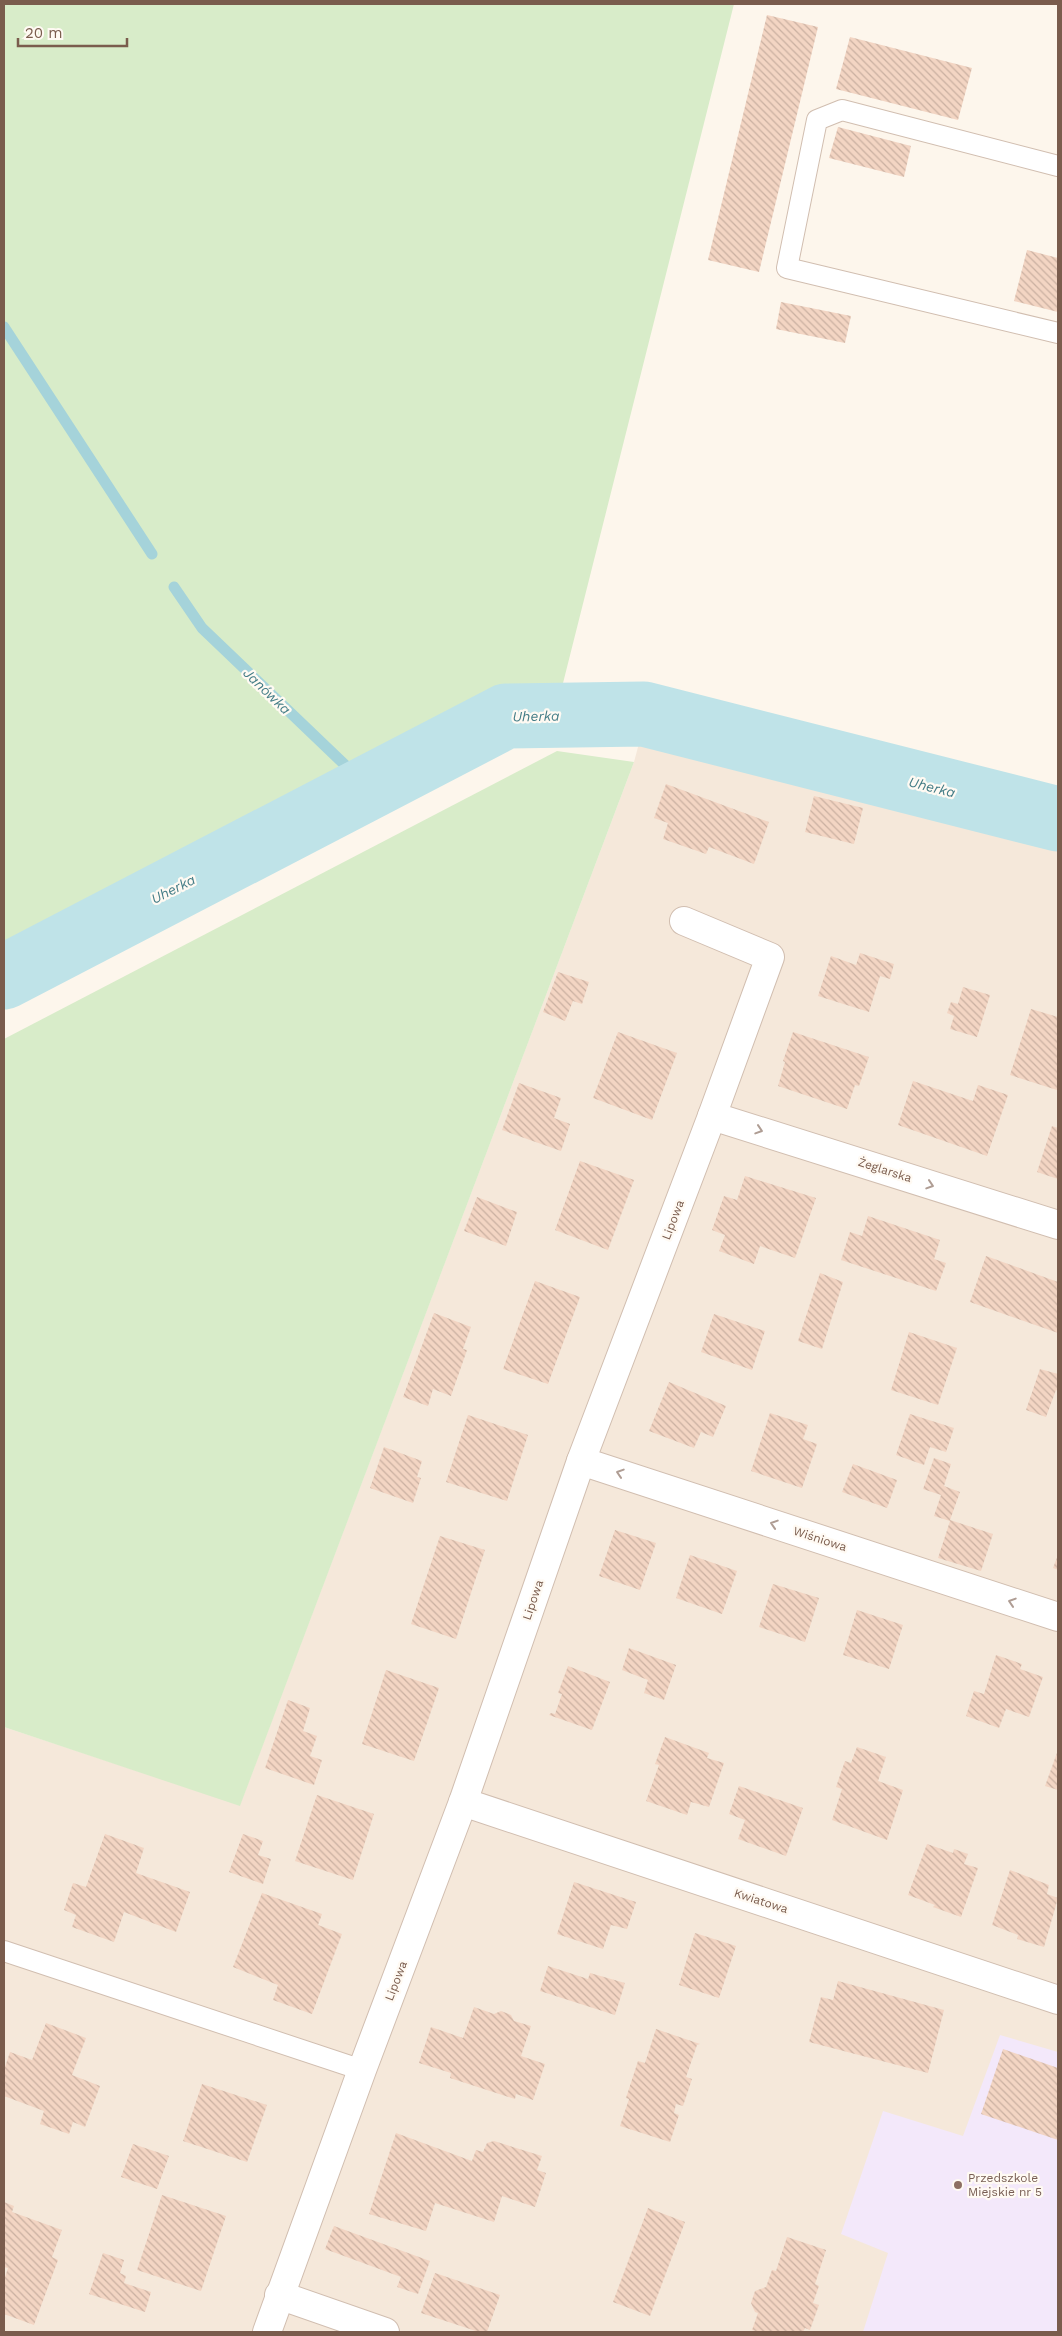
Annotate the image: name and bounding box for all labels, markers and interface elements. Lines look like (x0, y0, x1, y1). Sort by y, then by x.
scale bar (18, 15, 126, 47)
text: 20 m (25, 24, 63, 42)
water label: Janówka (240, 665, 294, 718)
water label: Uherka (512, 708, 560, 724)
water label: Uherka (907, 774, 957, 801)
water label: Uherka (148, 871, 198, 907)
one-way arrow (754, 1125, 762, 1135)
street label: Żeglarska (856, 1155, 914, 1185)
one-way arrow (926, 1179, 934, 1189)
street label: Lipowa (659, 1198, 687, 1242)
one-way arrow (616, 1469, 625, 1479)
one-way arrow (771, 1520, 779, 1530)
street label: Wiśniowa (792, 1524, 849, 1554)
street label: Lipowa (520, 1578, 546, 1622)
one-way arrow (1008, 1598, 1017, 1608)
street label: Kwiatowa (732, 1886, 790, 1916)
street label: Lipowa (382, 1959, 410, 2003)
place label: Przedszkole Miejskie nr 5 (968, 2171, 1042, 2199)
marker: Przedszkole Miejskie nr 5 (952, 2179, 964, 2191)

